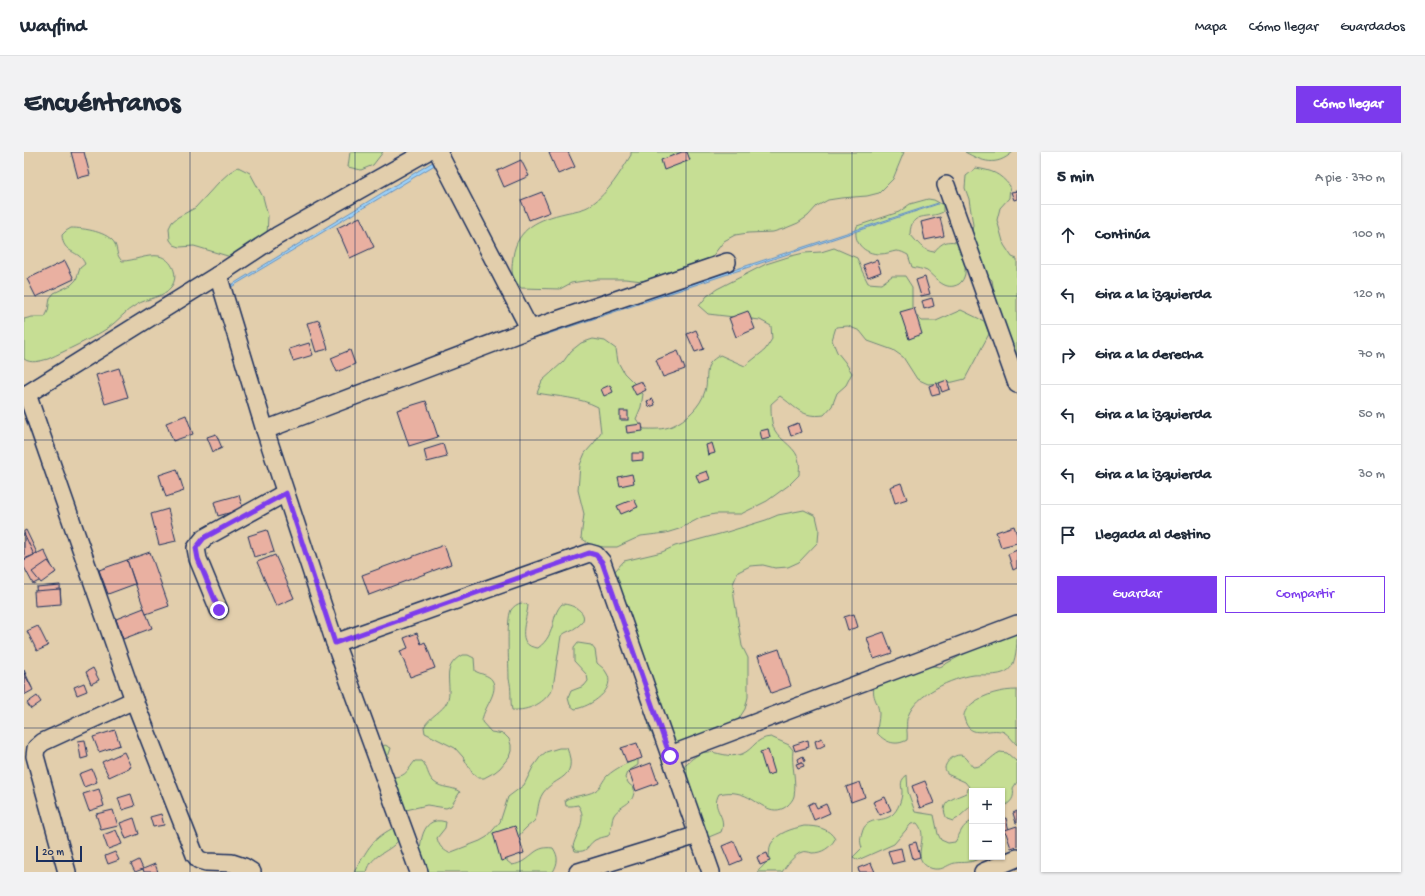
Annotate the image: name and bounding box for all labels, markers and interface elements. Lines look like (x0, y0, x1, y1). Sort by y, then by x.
text: Wayfind (20, 16, 86, 39)
text: Mapa (1195, 19, 1227, 36)
text: Cómo llegar (1249, 19, 1318, 36)
text: Guardados (1340, 19, 1405, 36)
button: Cómo llegar (1296, 86, 1401, 123)
text: Encuéntranos (24, 88, 180, 121)
text: 5 min (1057, 168, 1094, 188)
text: A pie · 370 m (1315, 171, 1385, 186)
icon: ahead (1057, 224, 1079, 246)
text: Continúa (1095, 226, 1150, 244)
text: 100 m (1353, 227, 1385, 242)
icon: left (1057, 284, 1079, 306)
text: Gira a la izquierda (1095, 286, 1211, 304)
text: 120 m (1354, 287, 1385, 302)
icon: right (1057, 344, 1079, 366)
text: Gira a la derecha (1095, 346, 1203, 364)
text: 70 m (1359, 347, 1385, 362)
icon: left (1057, 404, 1079, 426)
text: Gira a la izquierda (1095, 406, 1211, 424)
text: 50 m (1358, 407, 1385, 422)
icon: left (1057, 464, 1079, 486)
text: Gira a la izquierda (1095, 466, 1211, 484)
text: 30 m (1359, 467, 1385, 482)
icon: arrive (1057, 524, 1079, 546)
text: Llegada al destino (1095, 526, 1211, 544)
button: Guardar (1057, 576, 1217, 613)
button: Compartir (1225, 576, 1385, 613)
route end (210, 601, 228, 619)
route start (661, 747, 679, 765)
map controls (969, 788, 1005, 860)
button: + (969, 788, 1005, 824)
button: − (969, 824, 1005, 860)
scale bar (36, 844, 82, 863)
text: 20 m (42, 847, 64, 859)

